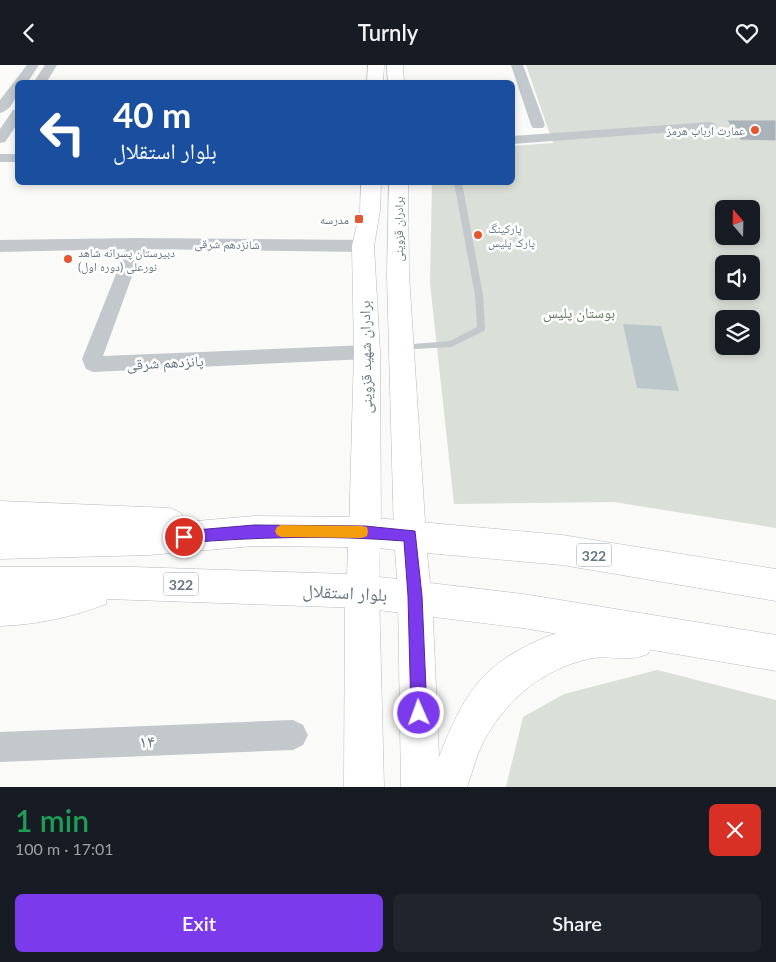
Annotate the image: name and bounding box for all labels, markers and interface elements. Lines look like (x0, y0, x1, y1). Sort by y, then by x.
icon: back (15, 19, 43, 47)
text: Turnly (358, 19, 418, 46)
icon: heart (733, 19, 761, 47)
text: 40 m (113, 93, 191, 135)
icon: left (30, 100, 95, 165)
place label: عمارت ارباب هرمز (666, 123, 745, 138)
marker: عمارت ارباب هرمز (749, 124, 761, 136)
text: بلوار استقلال (113, 137, 217, 164)
street label: برادران قزوینی (391, 197, 406, 261)
north arrow (715, 200, 760, 245)
map controls (715, 200, 760, 355)
place label: مدرسه (320, 212, 349, 227)
marker: مدرسه (353, 213, 365, 225)
place label: پارکینگ پارک پلیس (488, 221, 536, 250)
marker: پارکینگ پارک پلیس (472, 229, 484, 241)
street label: شانزدهم شرقی (194, 236, 260, 253)
place label: دبیرستان پسرانه شاهد نورعلی (دوره اول) (78, 245, 175, 274)
marker: دبیرستان پسرانه شاهد نورعلی (دوره اول) (62, 253, 74, 265)
button: sound (715, 255, 760, 300)
street label: برادران شهید قزوینی (355, 300, 377, 414)
park label: بوستان پلیس (543, 303, 615, 323)
button: layers (715, 310, 760, 355)
street label: پانزدهم شرقی (126, 351, 204, 375)
pin (163, 516, 205, 558)
icon: arrive (170, 523, 198, 551)
road number: 322 (576, 543, 612, 567)
road number: 322 (164, 573, 198, 595)
street label: بلوار استقلال (302, 579, 388, 606)
position arrow (392, 686, 444, 738)
street label: ۱۴ (139, 730, 155, 752)
text: 1 min (15, 802, 89, 838)
button: close (709, 804, 761, 856)
text: 100 m · 17:01 (15, 839, 114, 858)
button: Exit (15, 894, 383, 952)
button: Share (393, 894, 761, 952)

